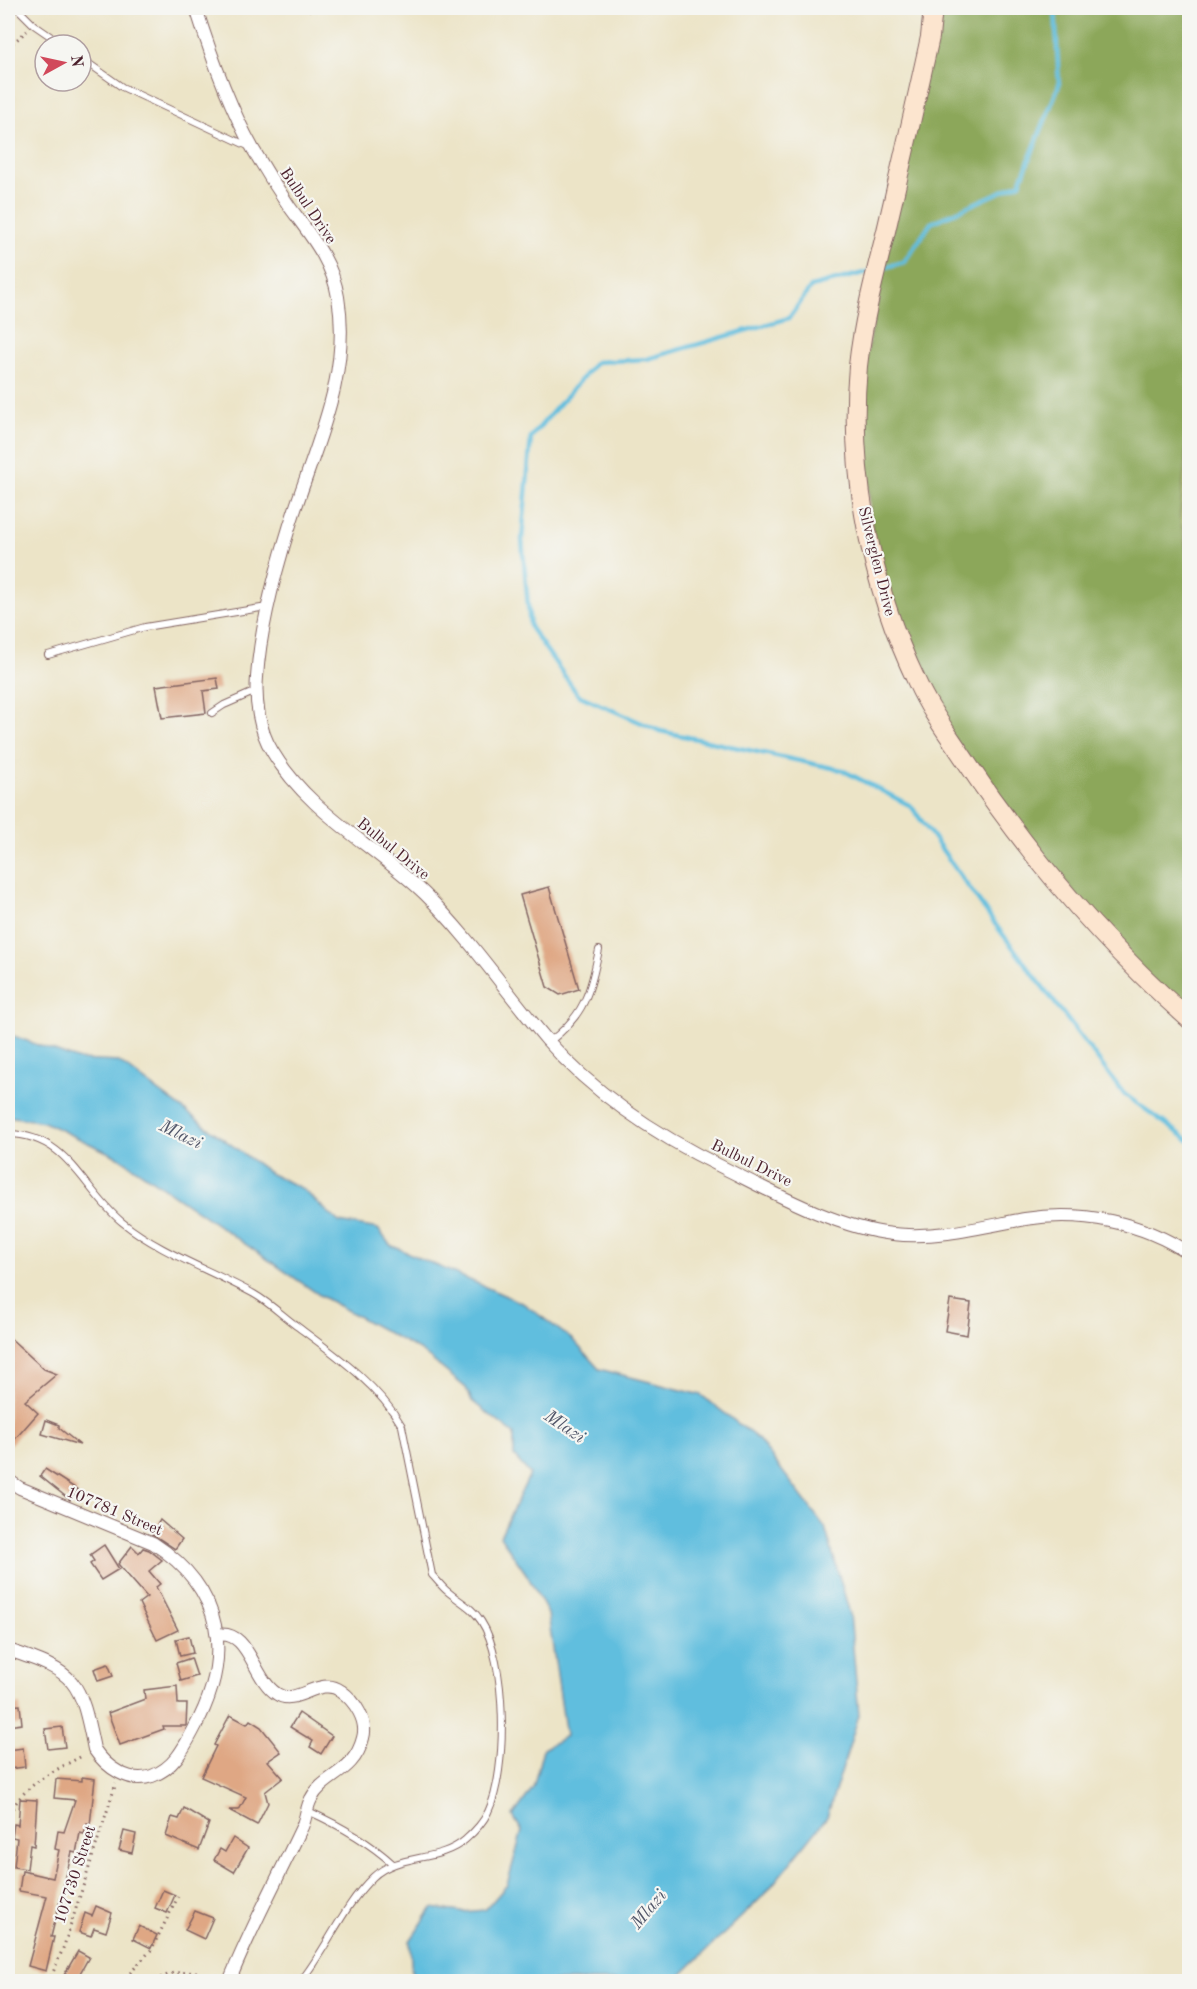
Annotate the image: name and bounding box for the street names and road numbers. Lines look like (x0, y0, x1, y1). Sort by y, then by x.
street label: Bulbul Drive (276, 165, 339, 247)
street label: Silverglen Drive (855, 505, 897, 618)
street label: Bulbul Drive (354, 816, 432, 883)
street label: Bulbul Drive (708, 1137, 794, 1190)
street label: 107781 Street (64, 1484, 165, 1539)
street label: 107730 Street (52, 1823, 99, 1926)

